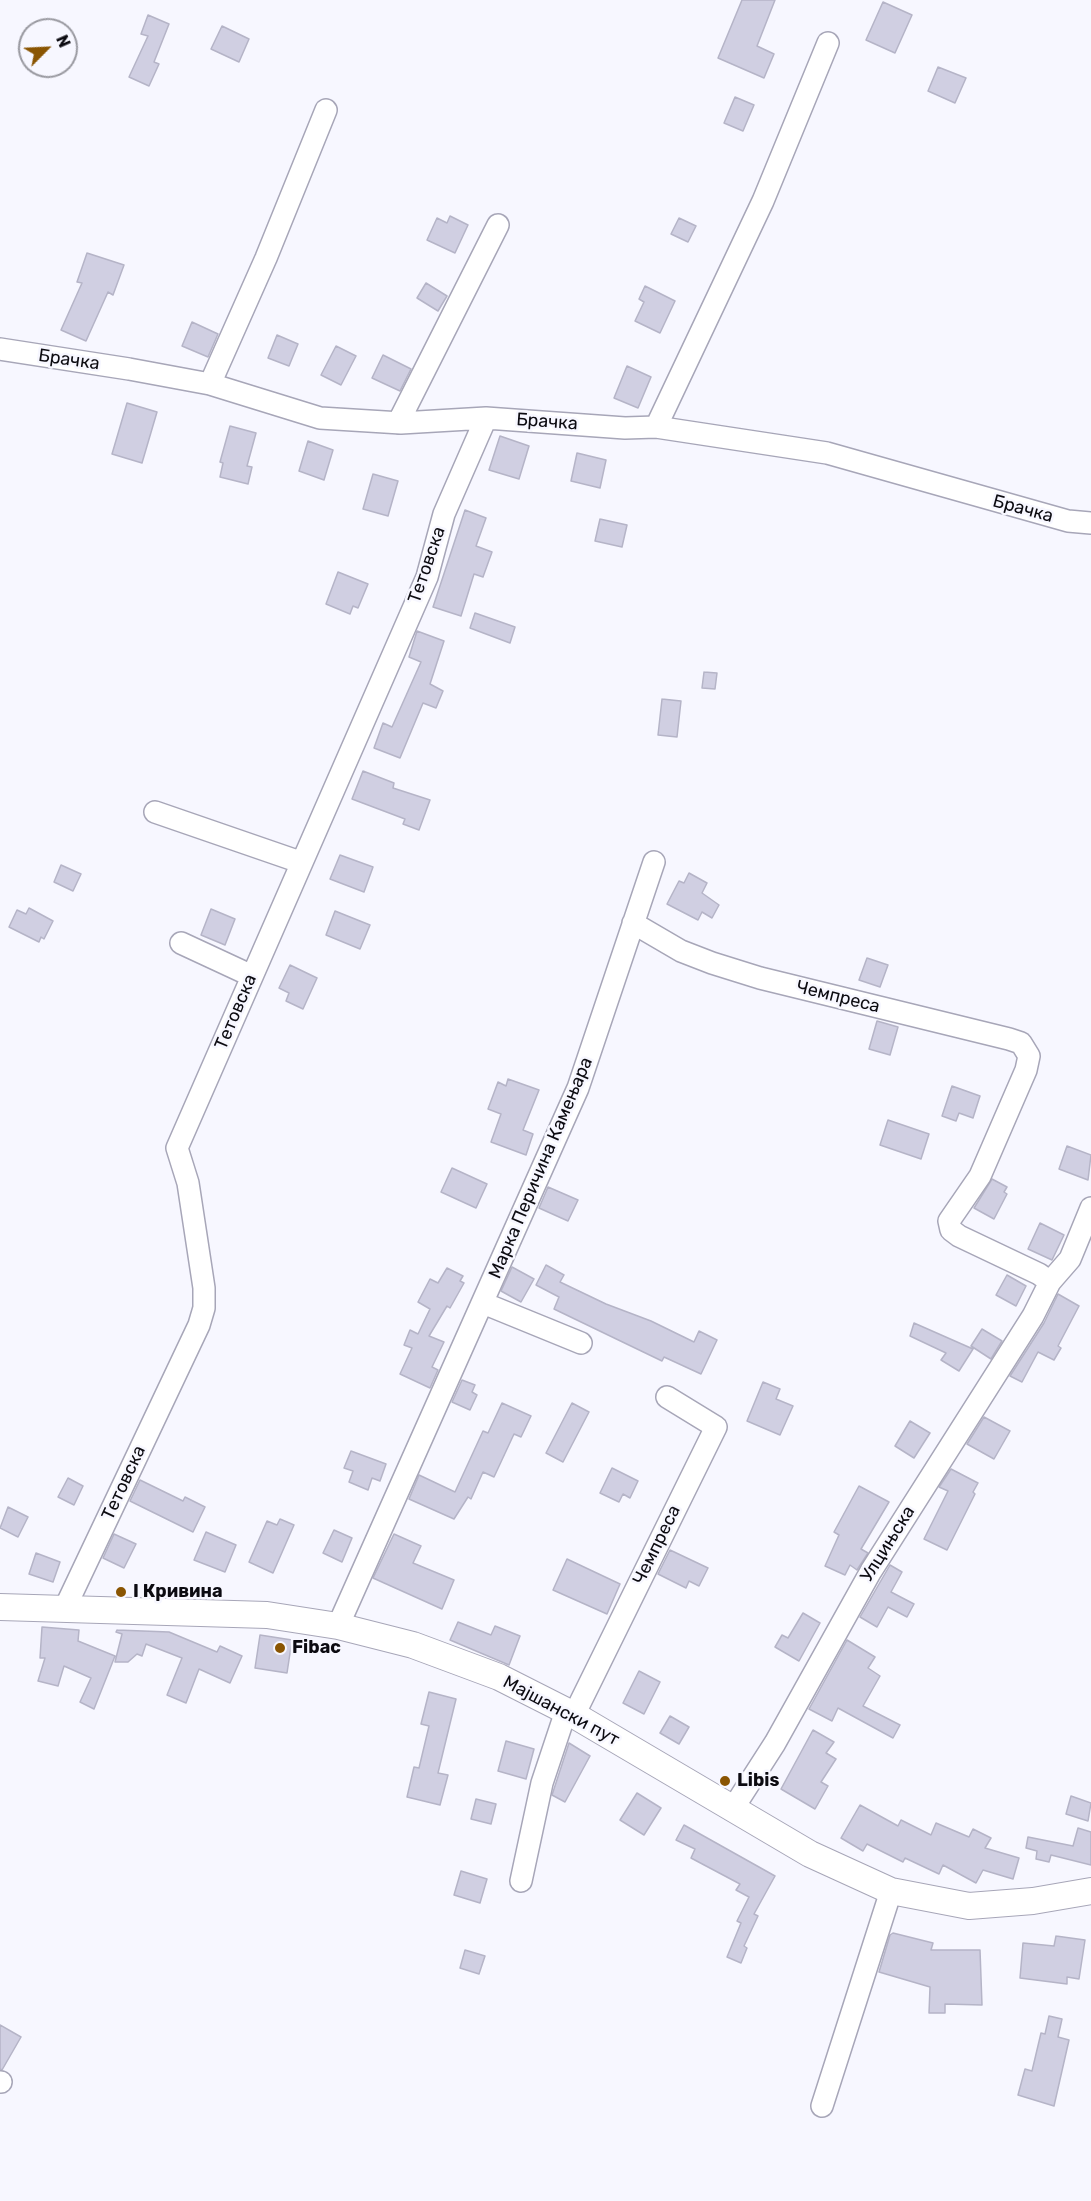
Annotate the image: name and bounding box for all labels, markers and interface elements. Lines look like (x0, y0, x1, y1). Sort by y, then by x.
north arrow (18, 18, 78, 78)
text: N (52, 32, 74, 50)
street label: Брачка (37, 345, 101, 375)
street label: Брачка (515, 409, 579, 435)
street label: Брачка (990, 491, 1056, 527)
street label: Тетовска (404, 524, 450, 606)
street label: Тетовска (210, 971, 262, 1053)
street label: Чемпреса (794, 976, 882, 1018)
street label: Марка Перичина Камењара (484, 1054, 598, 1282)
street label: Тетовска (97, 1442, 151, 1524)
street label: Чемпреса (629, 1502, 685, 1588)
street label: Улцињска (856, 1502, 920, 1586)
place label: I Кривина (133, 1581, 223, 1603)
marker: I Кривина (114, 1585, 128, 1599)
place label: Fibac (292, 1637, 341, 1659)
marker: Fibac (273, 1641, 287, 1655)
street label: Мајшански пут (499, 1671, 623, 1751)
place label: Libis (737, 1770, 779, 1792)
marker: Libis (718, 1774, 732, 1788)

